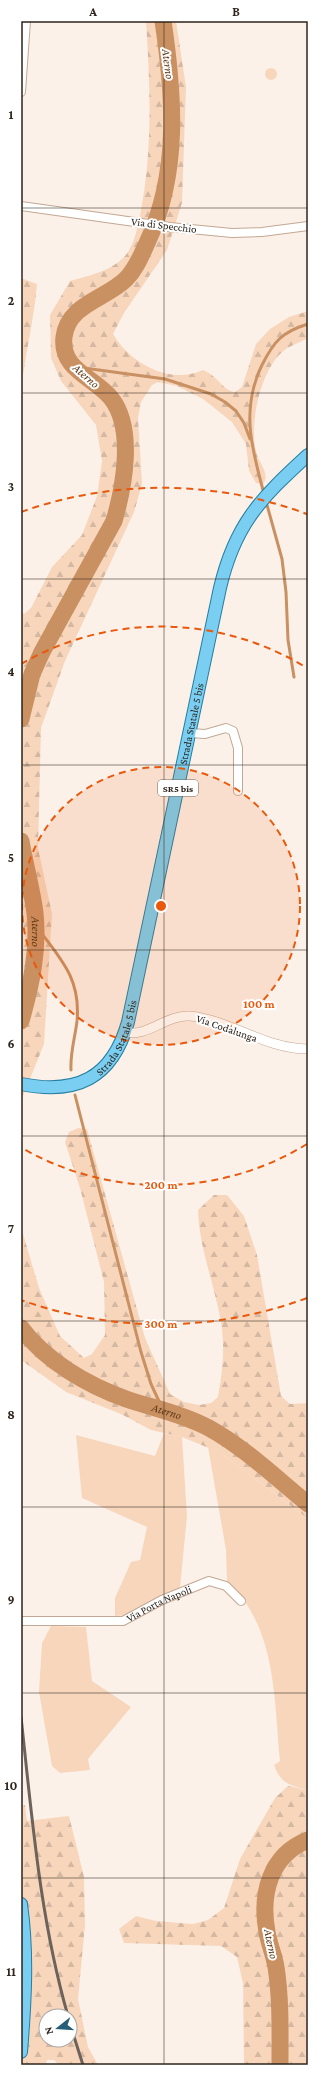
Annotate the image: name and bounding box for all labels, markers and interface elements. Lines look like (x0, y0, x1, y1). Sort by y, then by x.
text: A (88, 4, 97, 19)
text: B (232, 4, 240, 19)
water label: Aterno (159, 47, 177, 80)
text: 1 (9, 107, 14, 122)
street label: Via di Specchio (130, 215, 198, 236)
text: 2 (8, 293, 15, 308)
water label: Aterno (69, 360, 102, 391)
text: 3 (8, 479, 14, 494)
text: 4 (7, 664, 15, 679)
street label: Strada Statale 5 bis (177, 682, 206, 766)
road number: SR5 bis (158, 780, 198, 796)
text: 5 (8, 850, 14, 865)
centre of rings (154, 899, 168, 913)
water label: Aterno (28, 915, 43, 947)
text: 100 m (243, 997, 276, 1011)
street label: Strada Statale 5 bis (94, 999, 139, 1078)
street label: Via Codalunga (195, 1012, 259, 1045)
text: 6 (7, 1036, 15, 1051)
text: 200 m (144, 1178, 178, 1192)
text: 7 (8, 1221, 14, 1236)
text: 300 m (145, 1317, 178, 1331)
water label: Aterno (149, 1400, 183, 1423)
text: 8 (7, 1407, 15, 1422)
street label: Via Porta Napoli (124, 1583, 193, 1624)
text: 9 (7, 1592, 15, 1607)
text: 10 (5, 1778, 17, 1793)
water label: Aterno (261, 1927, 281, 1960)
text: 11 (6, 1964, 16, 1979)
north arrow (38, 2008, 78, 2048)
text: N (41, 2025, 55, 2036)

